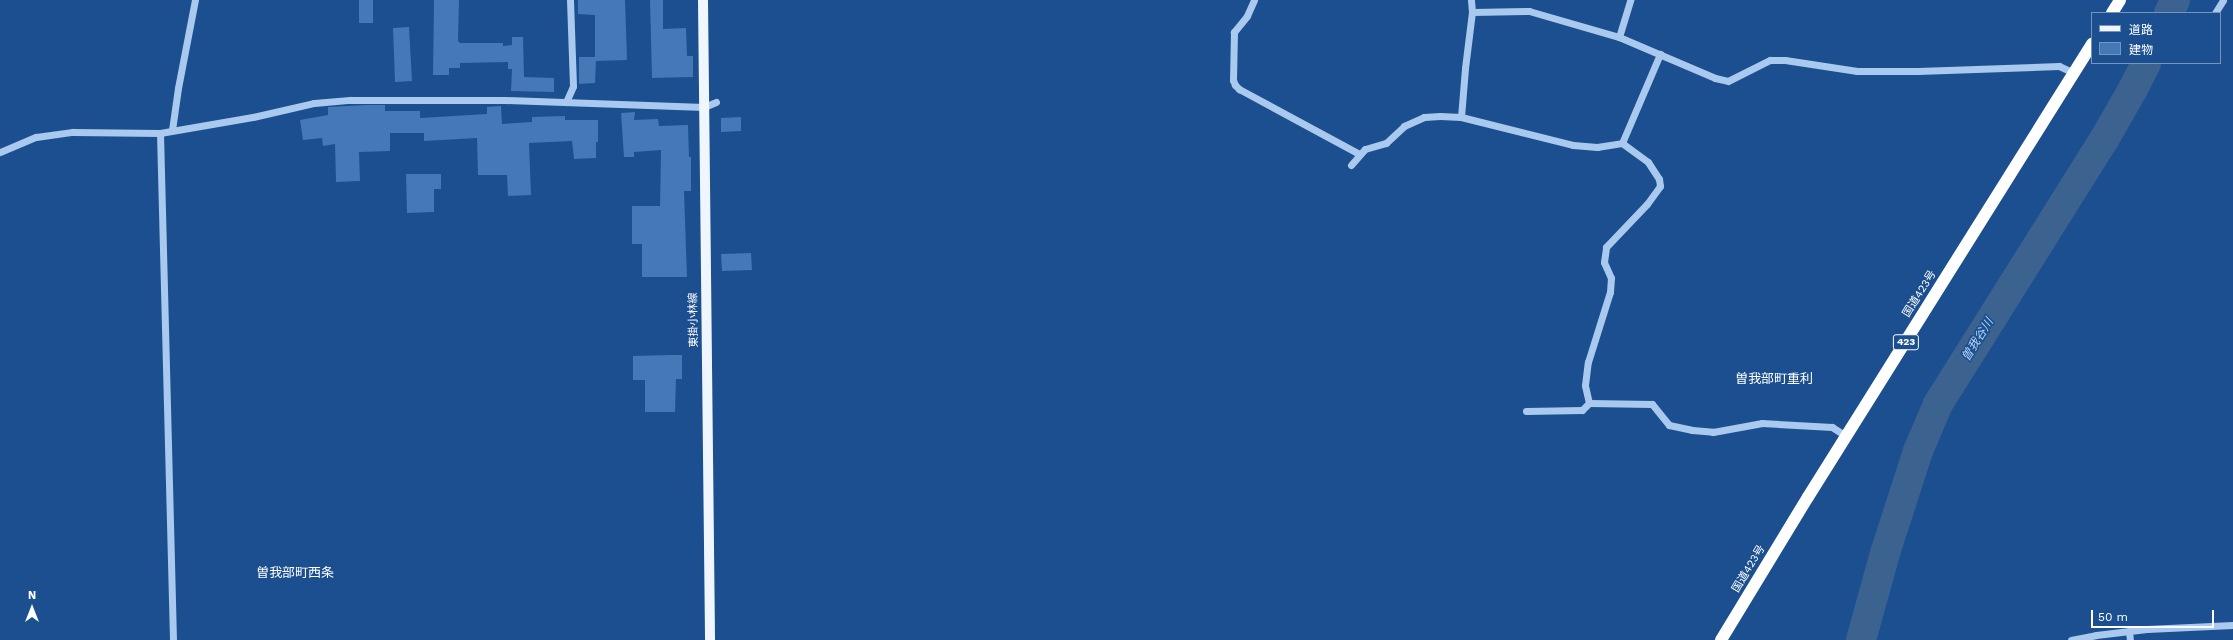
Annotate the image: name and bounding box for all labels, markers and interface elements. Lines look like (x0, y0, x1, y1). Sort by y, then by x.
legend (2091, 12, 2221, 64)
text: 道路 (2129, 23, 2153, 37)
text: 建物 (2129, 43, 2153, 57)
street label: 国道423号 (1900, 268, 1940, 320)
street label: 東掛小林線 (687, 292, 701, 348)
water label: 曽我谷川 (1959, 316, 1997, 364)
road number: 423 (1892, 334, 1920, 350)
district label: 曽我部町重利 (1735, 371, 1813, 387)
street label: 国道423号 (1730, 543, 1768, 595)
district label: 曽我部町西条 (256, 565, 334, 581)
north arrow (12, 588, 52, 628)
text: N (28, 589, 36, 602)
scale bar (2093, 602, 2216, 628)
text: 50 m (2098, 610, 2128, 624)

